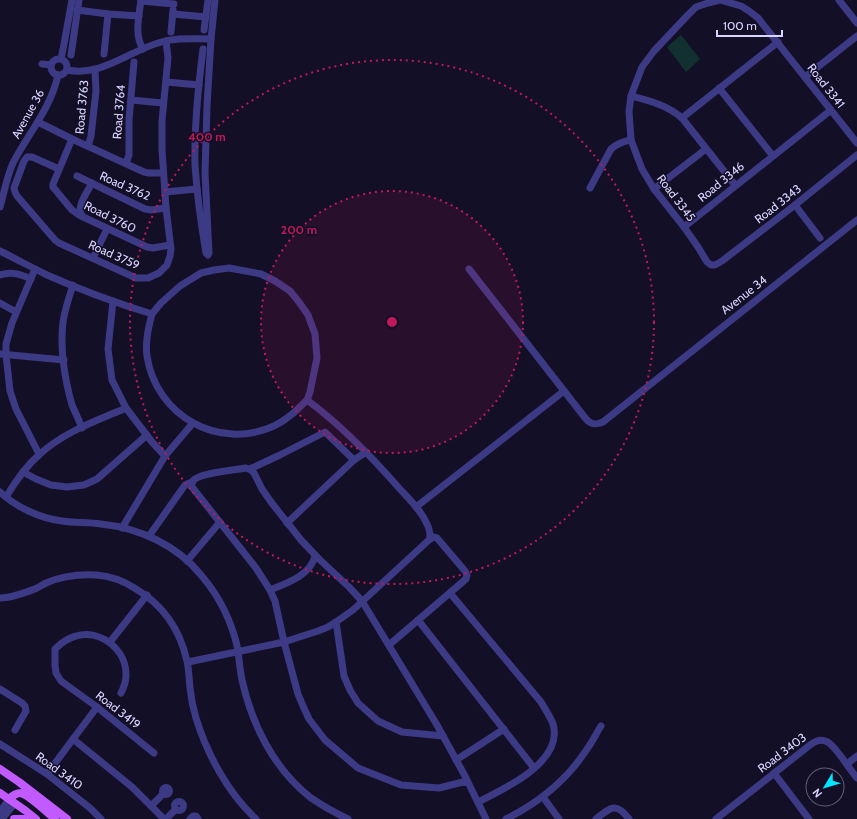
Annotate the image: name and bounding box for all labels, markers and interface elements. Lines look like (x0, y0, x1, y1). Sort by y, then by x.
scale bar (717, 12, 782, 38)
text: 100 m (723, 18, 757, 33)
street label: Road 3341 (804, 60, 848, 111)
street label: Road 3763 (72, 79, 91, 135)
street label: Road 3764 (109, 84, 128, 140)
street label: Avenue 36 (8, 86, 47, 141)
text: 400 m (188, 129, 226, 144)
street label: Road 3346 (694, 158, 747, 205)
street label: Road 3762 (97, 168, 153, 203)
street label: Road 3345 (654, 171, 699, 224)
street label: Road 3343 (751, 181, 804, 226)
street label: Road 3760 (82, 197, 139, 236)
text: 200 m (281, 222, 317, 237)
street label: Road 3759 (86, 237, 142, 273)
street label: Avenue 34 (718, 272, 770, 317)
centre of rings (385, 315, 399, 329)
street label: Road 3419 (93, 687, 144, 732)
street label: Road 3403 (754, 729, 809, 776)
street label: Road 3410 (33, 749, 86, 793)
north arrow (805, 767, 845, 807)
text: N (809, 786, 825, 801)

